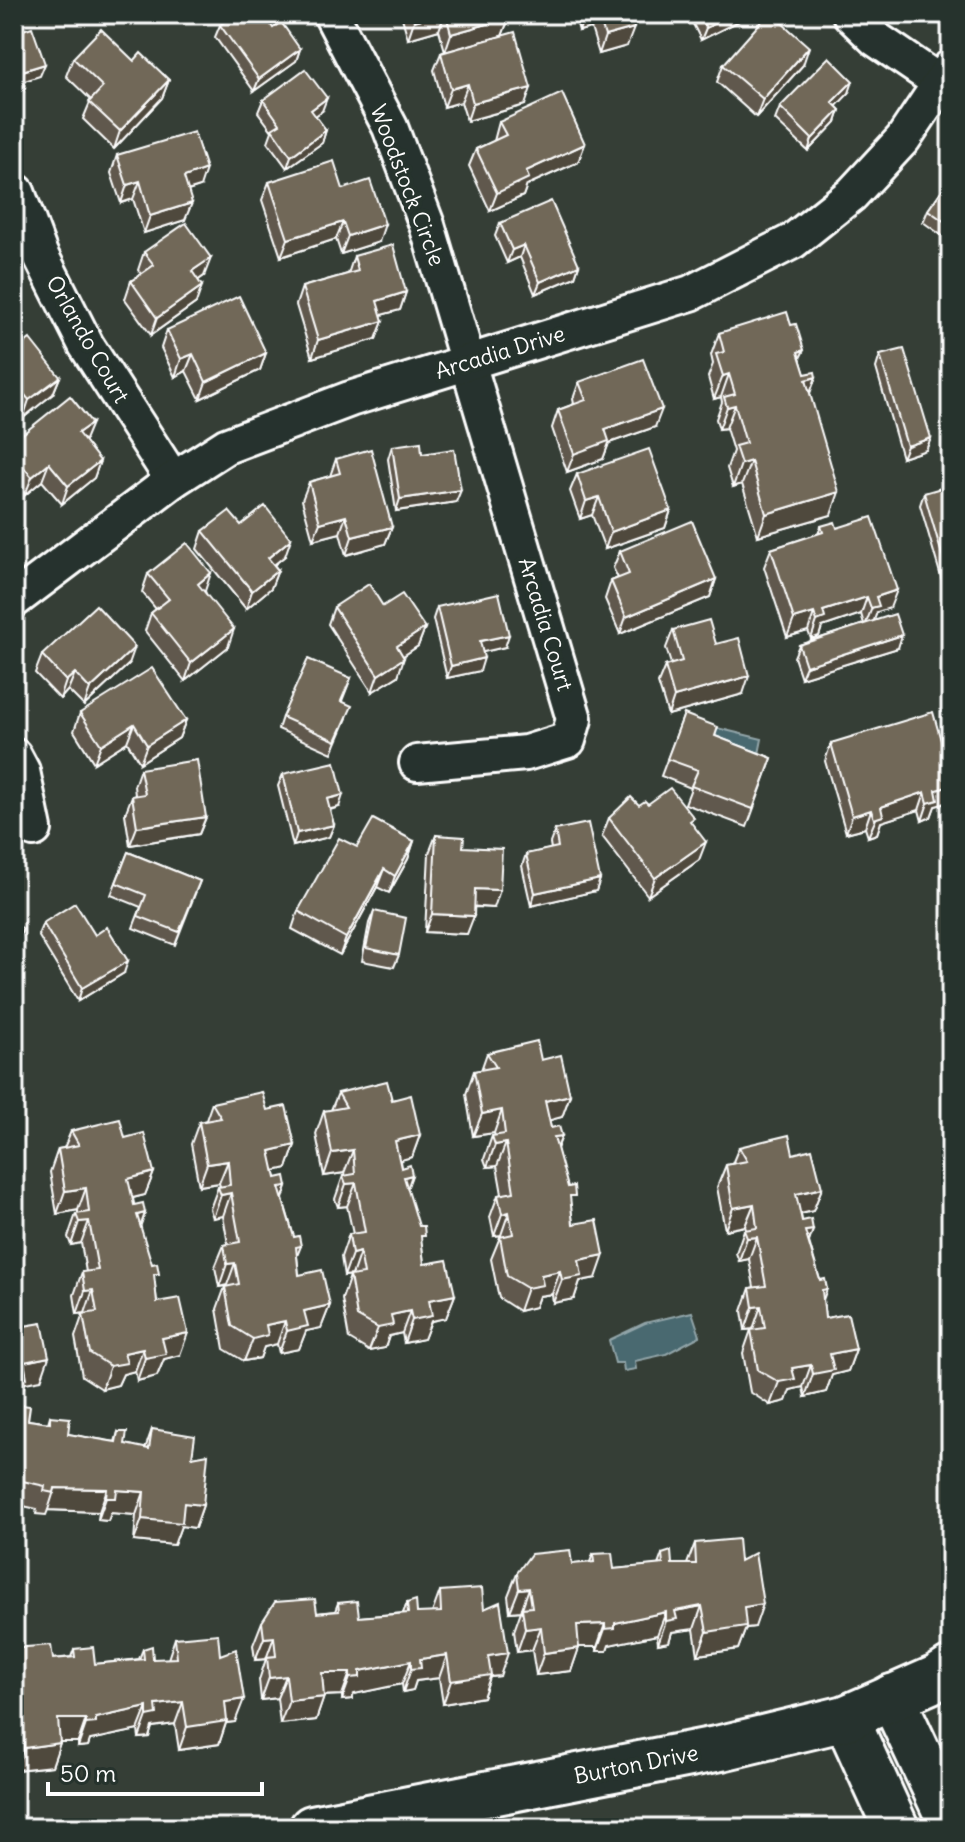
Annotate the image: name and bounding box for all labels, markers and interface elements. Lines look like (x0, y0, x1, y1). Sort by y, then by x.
street label: Woodstock Circle (364, 100, 452, 270)
street label: Orlando Court (40, 270, 136, 408)
street label: Arcadia Drive (432, 319, 568, 385)
street label: Arcadia Court (512, 554, 580, 694)
street label: Burton Drive (571, 1738, 701, 1790)
scale bar (48, 1746, 262, 1796)
text: 50 m (60, 1758, 116, 1788)

